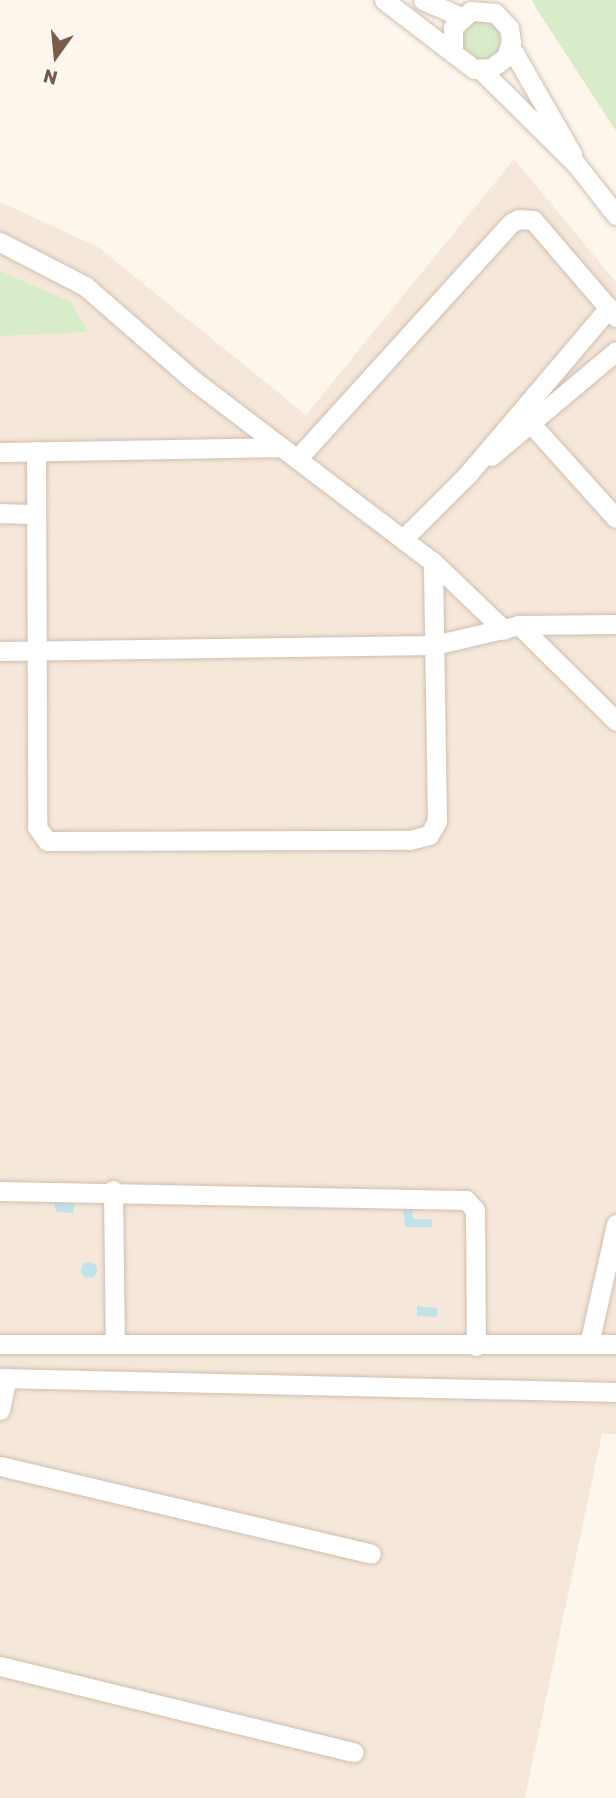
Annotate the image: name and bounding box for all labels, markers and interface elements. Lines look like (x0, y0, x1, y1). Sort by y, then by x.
north arrow (21, 21, 91, 91)
text: N (41, 64, 60, 90)

